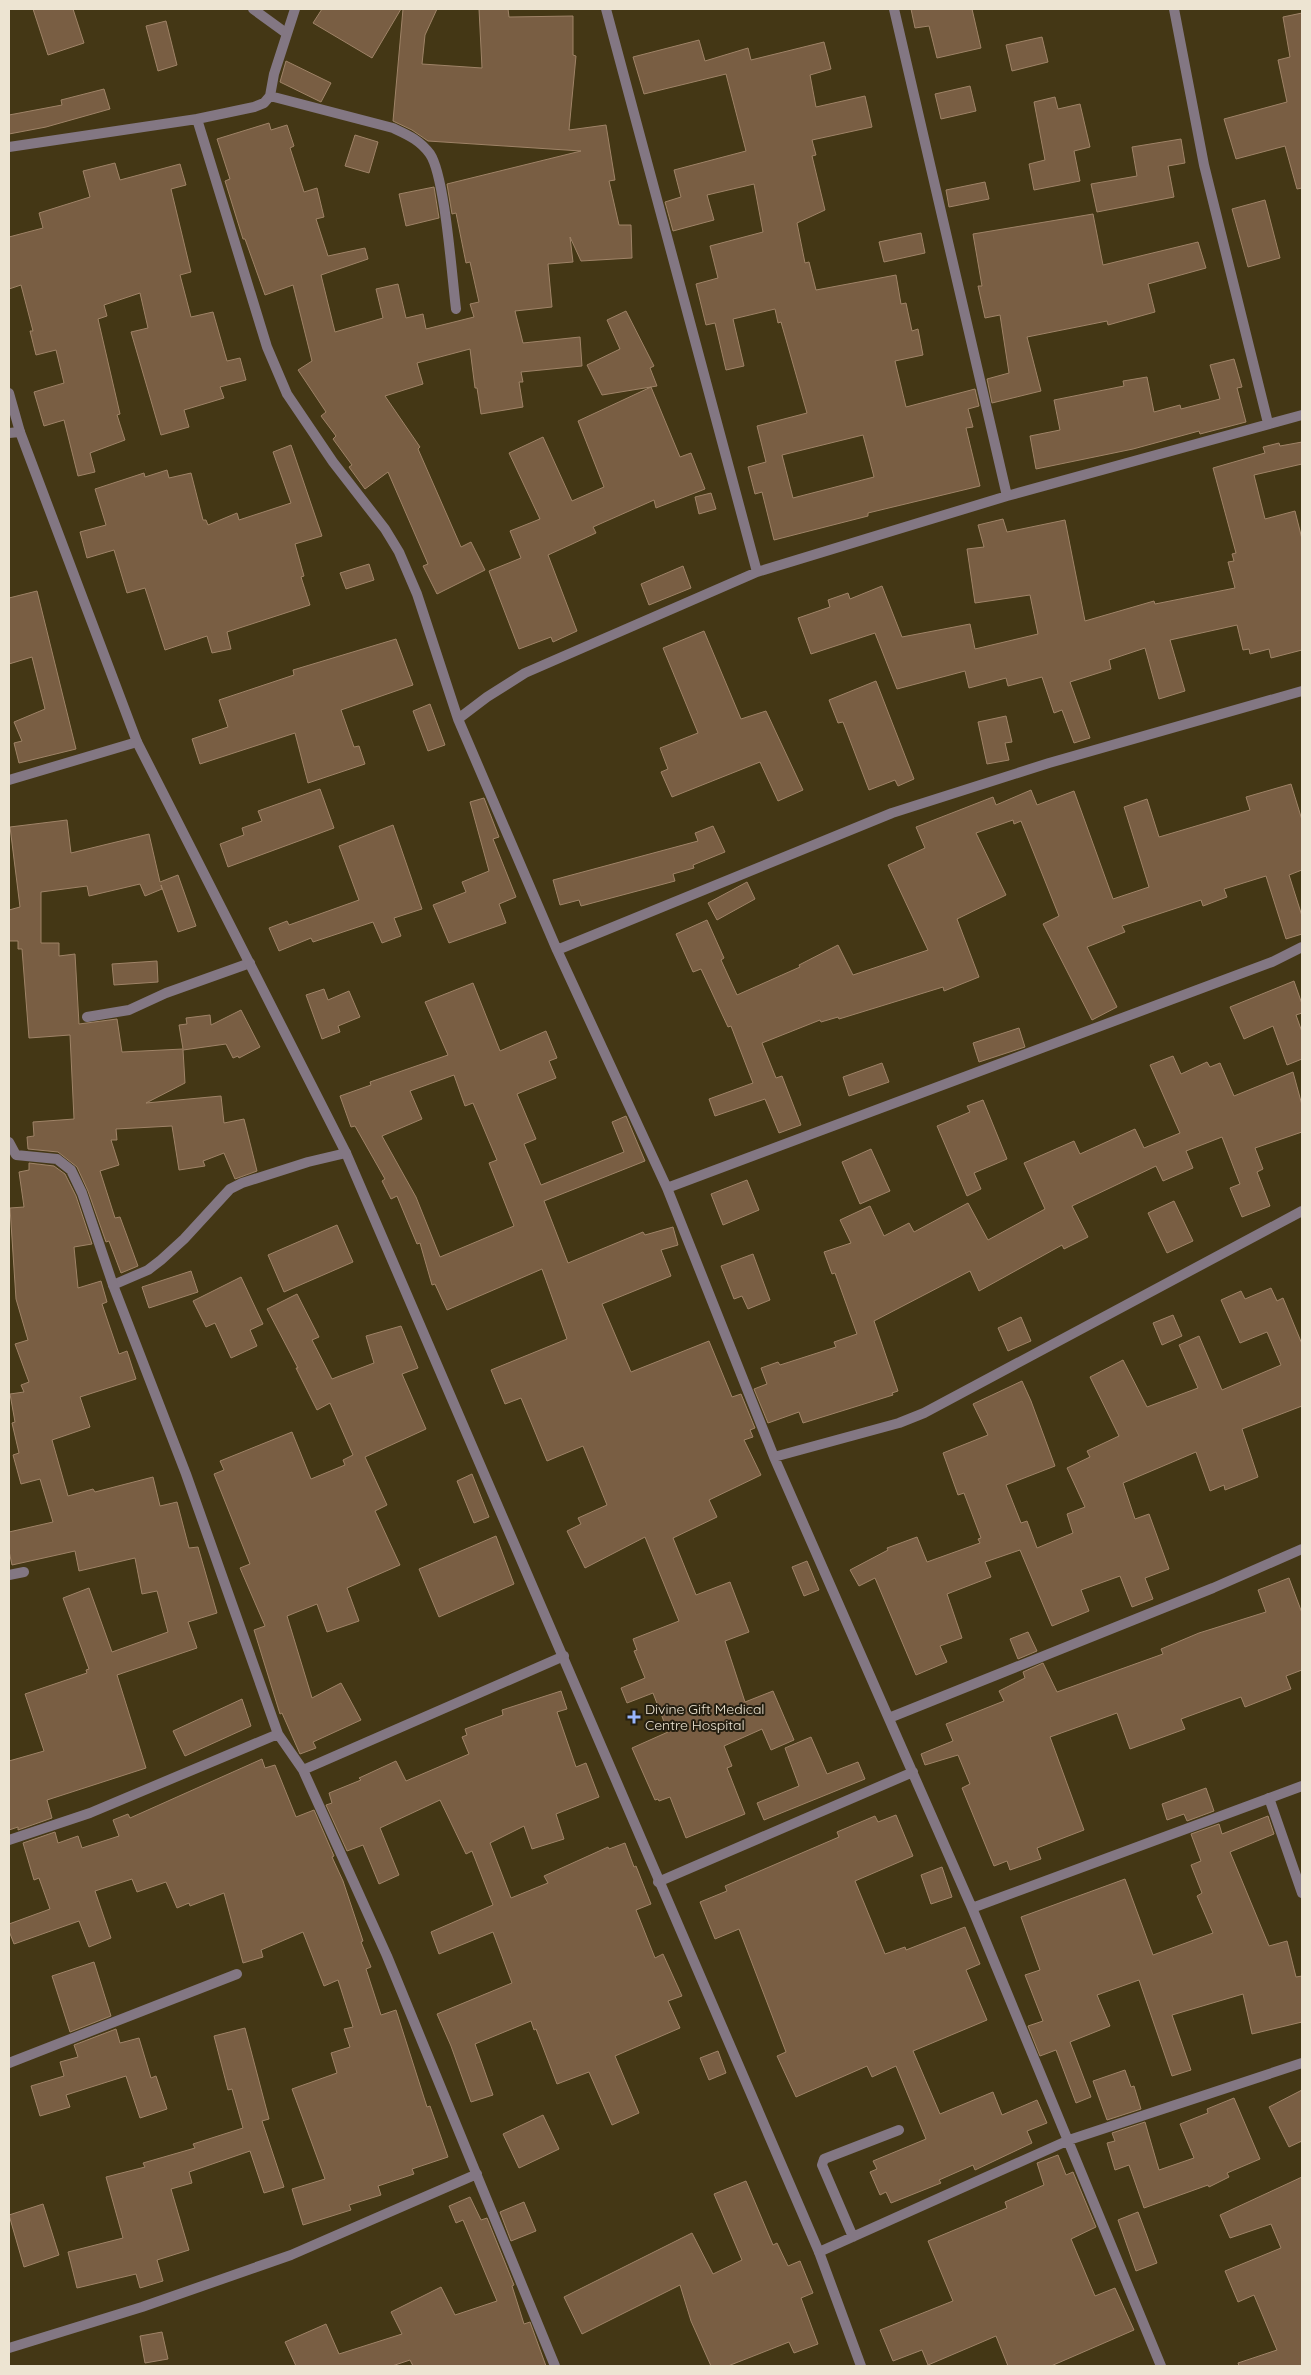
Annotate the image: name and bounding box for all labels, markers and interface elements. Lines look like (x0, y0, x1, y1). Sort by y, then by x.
place label: Divine Gift Medical Centre Hospital (645, 1700, 765, 1734)
marker: Divine Gift Medical Centre Hospital (627, 1710, 641, 1724)

